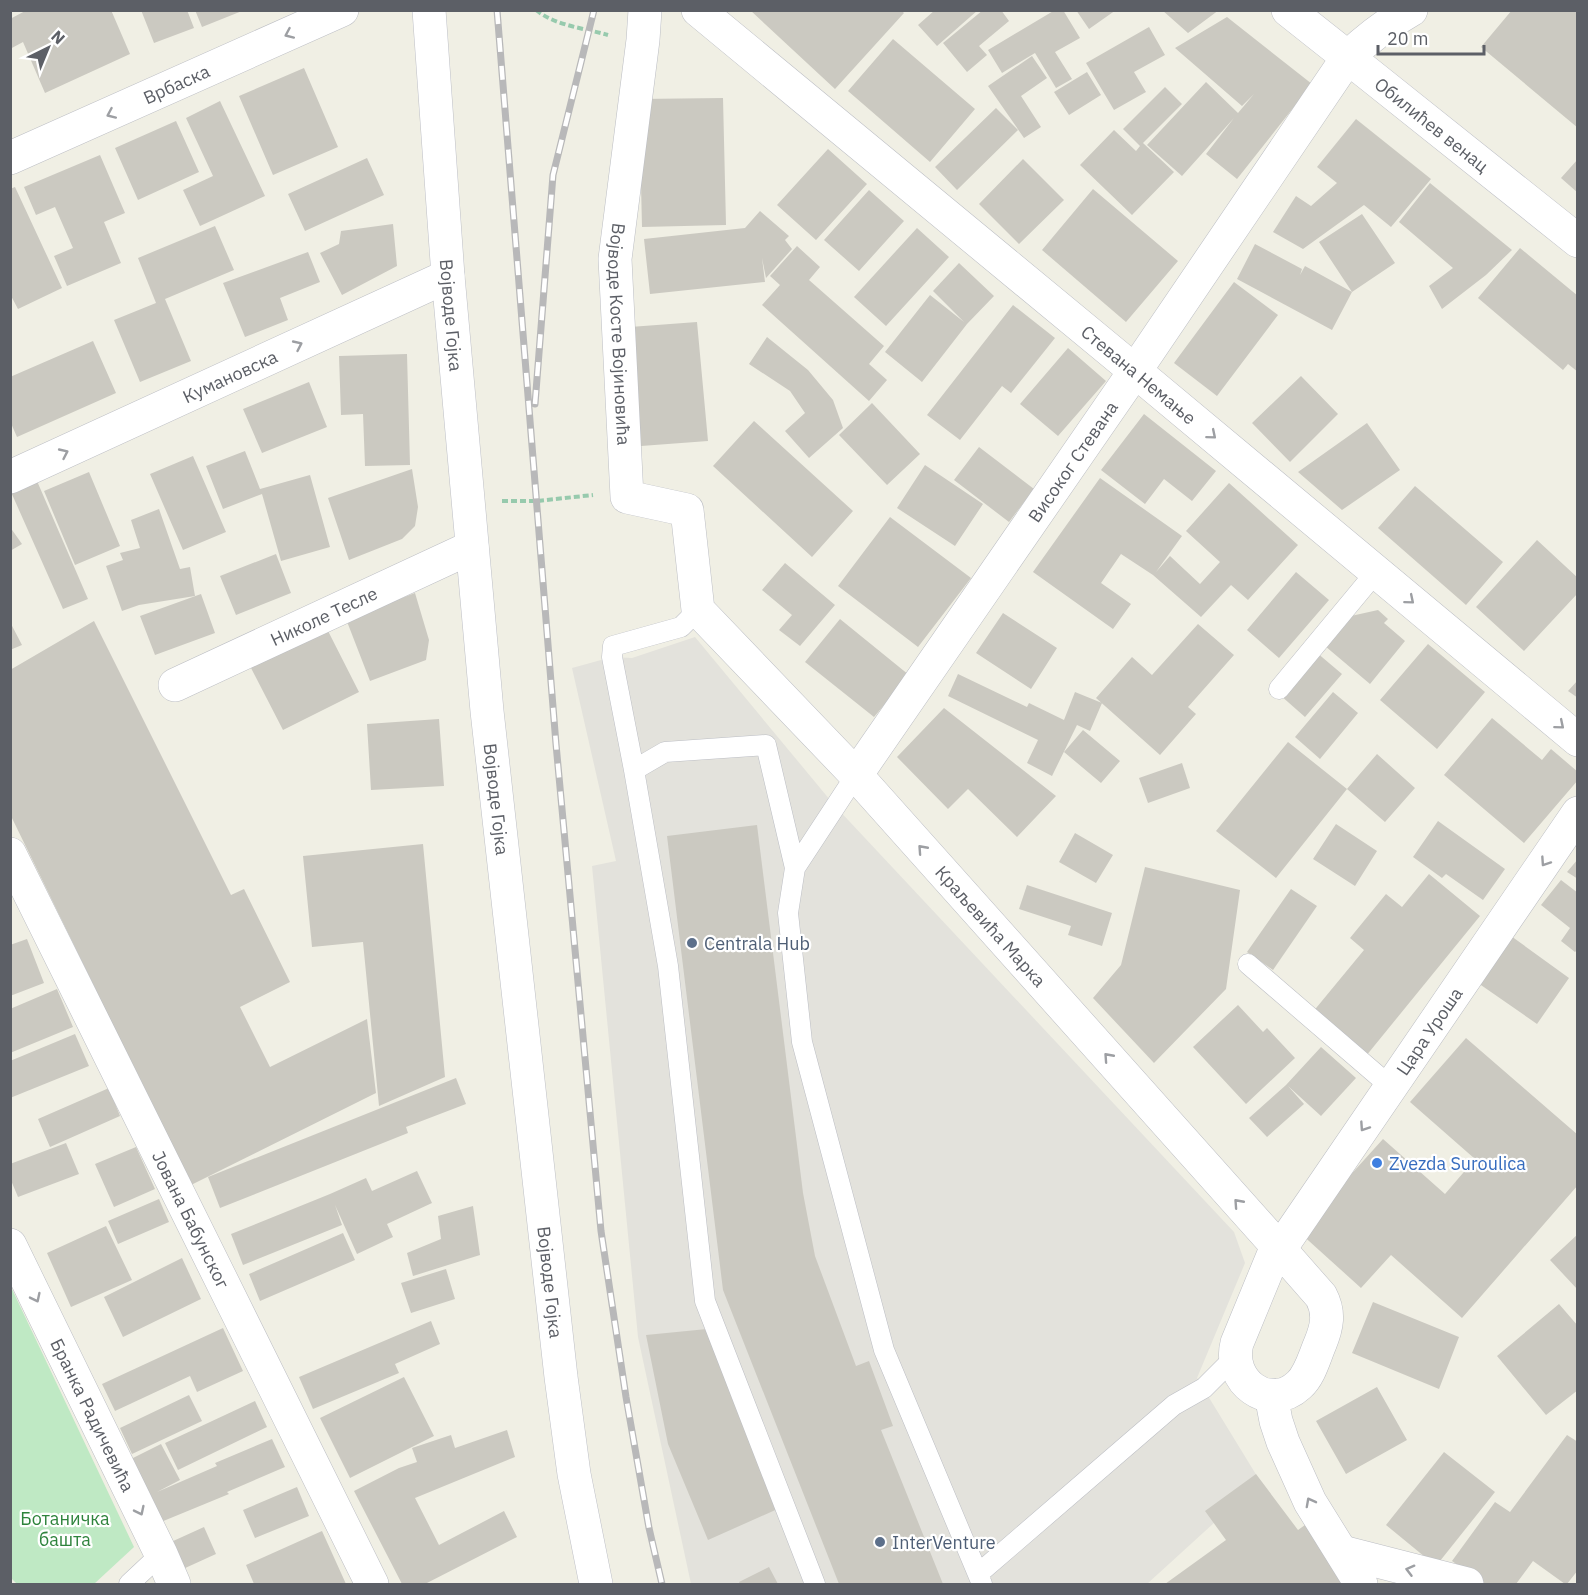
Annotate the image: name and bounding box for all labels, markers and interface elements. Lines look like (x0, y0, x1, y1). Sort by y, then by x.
north arrow (18, 18, 78, 78)
scale bar (1378, 18, 1484, 56)
text: N (47, 26, 69, 48)
one-way arrow (284, 27, 295, 39)
text: 20 m (1387, 27, 1429, 50)
street label: Врбаска (139, 59, 213, 109)
street label: Обилићев венац (1370, 72, 1494, 177)
one-way arrow (106, 106, 117, 118)
street label: Војводе Косте Војиновића (604, 222, 636, 446)
street label: Војводе Гојка (435, 258, 468, 373)
street label: Стевана Немање (1077, 320, 1201, 429)
one-way arrow (292, 341, 303, 353)
street label: Кумановска (179, 344, 281, 408)
street label: Високог Стевана (1023, 396, 1123, 527)
one-way arrow (1205, 428, 1216, 439)
one-way arrow (57, 448, 68, 460)
street label: Николе Тесле (267, 581, 381, 651)
one-way arrow (1403, 593, 1414, 604)
one-way arrow (1553, 718, 1564, 729)
street label: Војводе Гојка (479, 742, 514, 857)
one-way arrow (918, 846, 929, 856)
one-way arrow (1541, 855, 1552, 866)
street label: Краљевића Марка (931, 860, 1051, 992)
place label: Centrala Hub (704, 932, 810, 955)
marker: Centrala Hub (685, 936, 699, 950)
street label: Цара Уроша (1391, 982, 1467, 1079)
one-way arrow (1104, 1053, 1115, 1064)
one-way arrow (1360, 1120, 1371, 1131)
street label: Јована Бабунског (147, 1147, 235, 1292)
place label: Zvezda Suroulica (1389, 1152, 1526, 1175)
marker: Zvezda Suroulica (1370, 1156, 1384, 1170)
one-way arrow (1234, 1199, 1245, 1209)
street label: Војводе Гојка (533, 1225, 568, 1340)
one-way arrow (29, 1291, 40, 1302)
street label: Бранка Радичевића (46, 1334, 140, 1496)
one-way arrow (1306, 1498, 1317, 1509)
one-way arrow (132, 1504, 144, 1515)
park label: Ботаничка башта (20, 1507, 110, 1551)
place label: InterVenture (892, 1531, 996, 1554)
marker: InterVenture (873, 1535, 887, 1549)
one-way arrow (1405, 1564, 1415, 1577)

